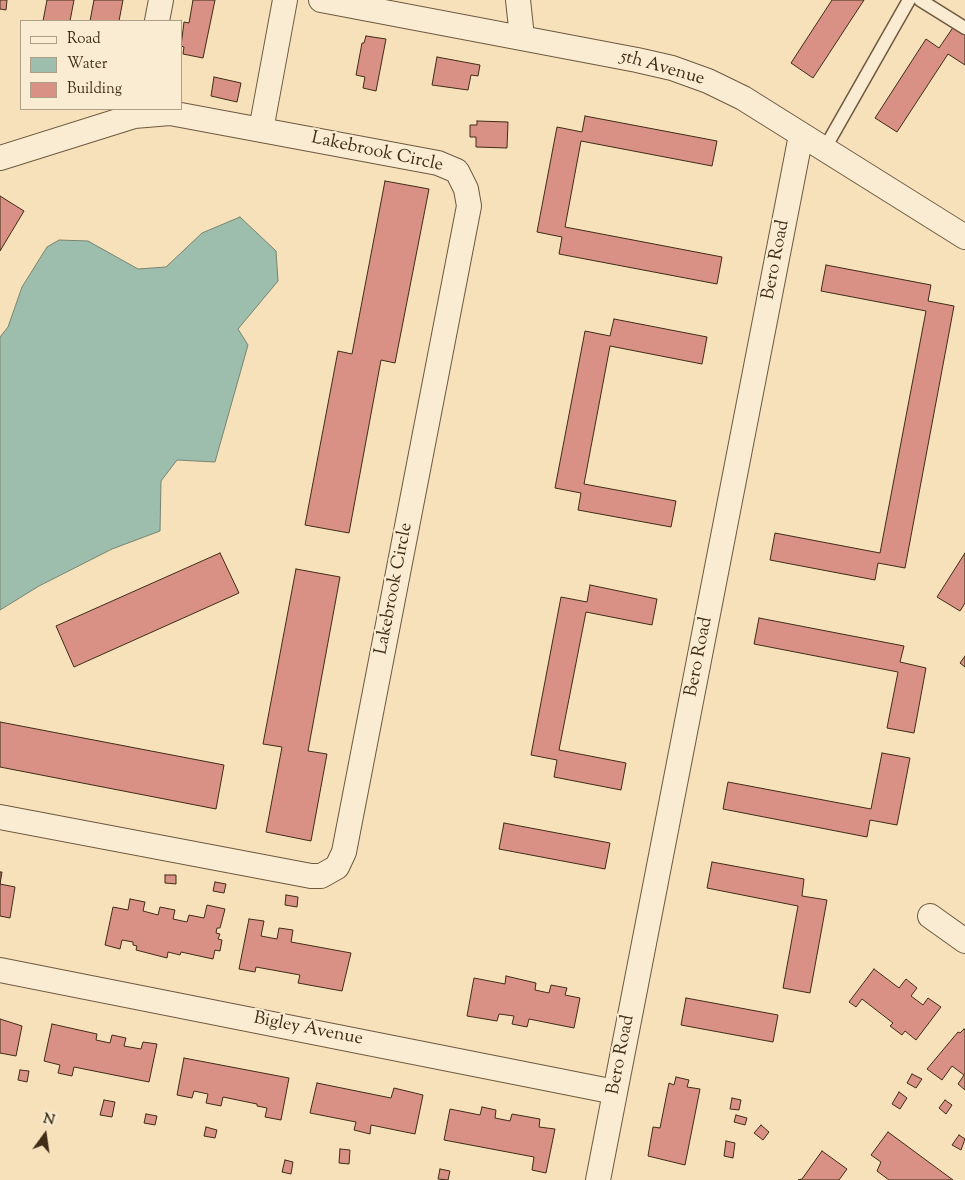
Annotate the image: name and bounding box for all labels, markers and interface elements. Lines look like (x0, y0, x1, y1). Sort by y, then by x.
legend (20, 20, 182, 110)
text: Road (67, 29, 101, 50)
street label: 5th Avenue (617, 47, 707, 91)
text: Water (67, 54, 107, 75)
text: Building (67, 79, 122, 100)
street label: Lakebrook Circle (309, 129, 445, 177)
street label: Bero Road (759, 218, 795, 302)
street label: Lakebrook Circle (372, 521, 418, 657)
street label: Bero Road (682, 615, 718, 699)
street label: Bigley Avenue (251, 1009, 365, 1051)
street label: Bero Road (604, 1013, 640, 1097)
text: N (41, 1109, 56, 1132)
north arrow (20, 1110, 70, 1160)

